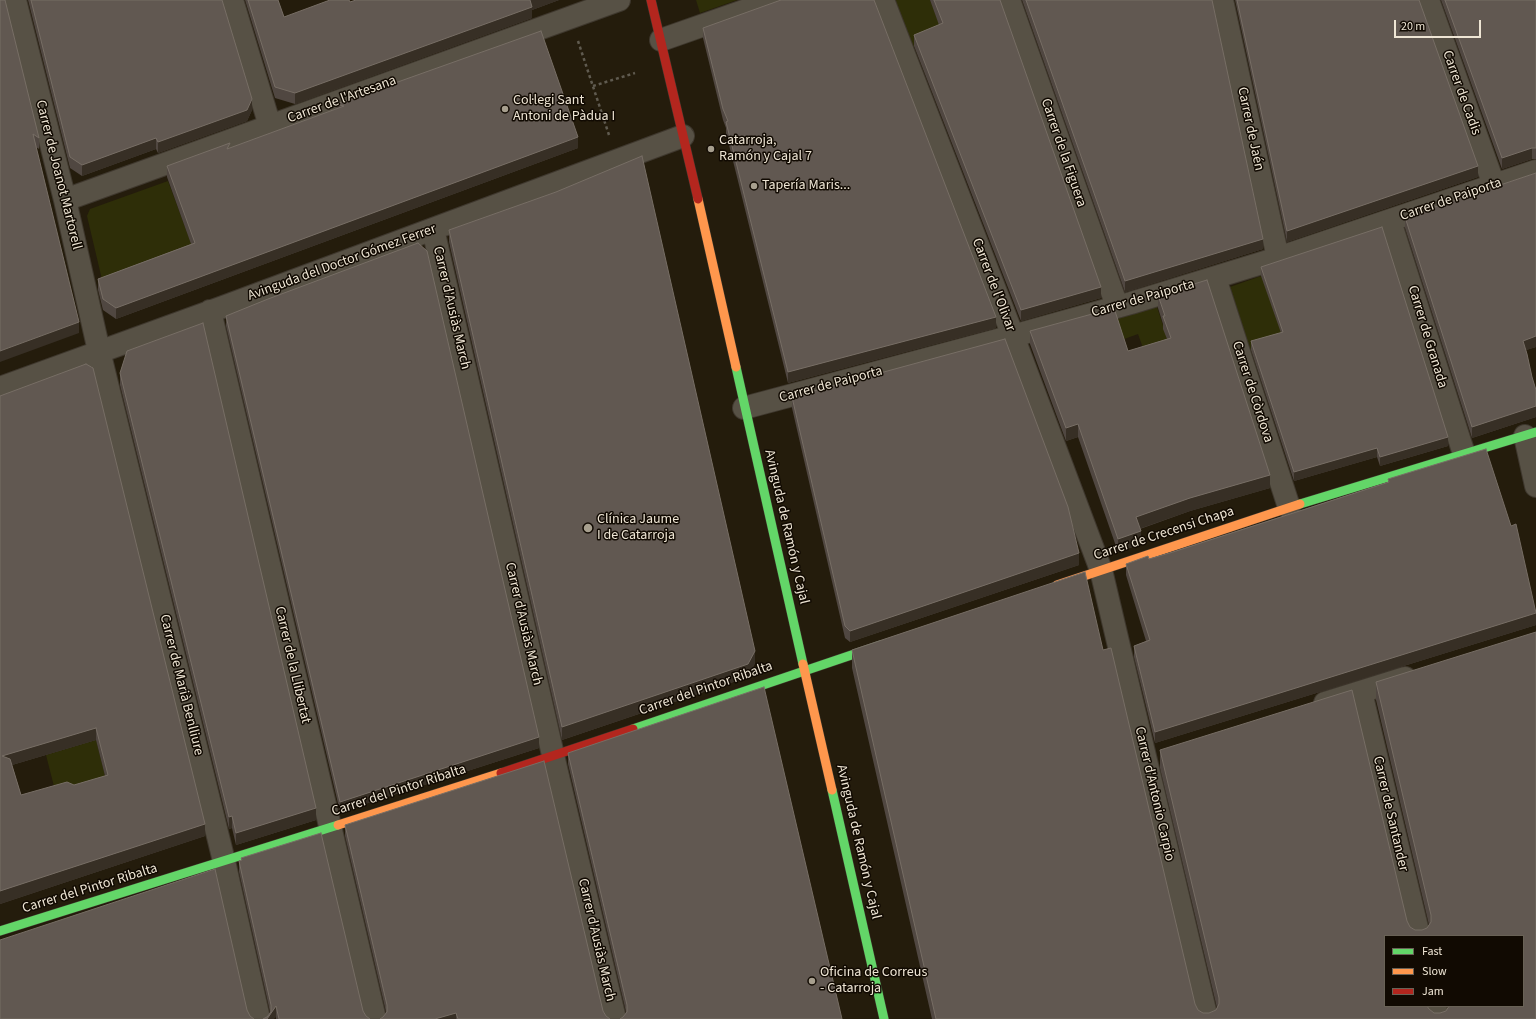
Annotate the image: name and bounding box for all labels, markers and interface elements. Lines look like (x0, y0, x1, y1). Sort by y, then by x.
scale bar (1396, 12, 1483, 38)
text: 20 m (1401, 18, 1425, 35)
street label: Carrer de Cadis (1438, 48, 1484, 138)
street label: Carrer de l'Artesana (285, 73, 399, 127)
street label: Carrer de Jaén (1233, 86, 1267, 172)
place label: Col·legi Sant Antoni de Pàdua I (513, 93, 615, 126)
street label: Carrer de la Figuera (1037, 97, 1089, 209)
street label: Carrer de Joanot Martorell (31, 99, 85, 251)
marker: Col·legi Sant Antoni de Pàdua I (500, 104, 510, 114)
place label: Catarroja, Ramón y Cajal 7 (719, 133, 812, 166)
marker: Catarroja, Ramón y Cajal 7 (706, 144, 716, 154)
street label: Carrer de Paiporta (1398, 175, 1504, 225)
place label: Tapería Maris... (762, 178, 850, 194)
marker: Tapería Maris... (749, 181, 759, 191)
street label: Avinguda del Doctor Gómez Ferrer (245, 221, 439, 305)
street label: Carrer de l'Olivar (968, 236, 1018, 334)
street label: Carrer d'Ausiàs March (429, 245, 473, 371)
street label: Carrer de Paiporta (1090, 276, 1196, 322)
street label: Carrer de Granada (1403, 284, 1451, 390)
street label: Carrer de Còrdova (1228, 339, 1276, 445)
street label: Carrer de Paiporta (777, 363, 885, 407)
street label: Avinguda de Ramón y Cajal (760, 448, 812, 606)
street label: Carrer de Crecensi Chapa (1092, 503, 1236, 565)
place label: Clínica Jaume I de Catarroja (597, 512, 679, 544)
marker: Clínica Jaume I de Catarroja (582, 522, 594, 534)
street label: Carrer d'Ausiàs March (501, 561, 545, 687)
street label: Carrer de la Llibertat (270, 605, 314, 725)
street label: Carrer de Marià Benlliure (155, 613, 207, 757)
street label: Carrer del Pintor Ribalta (637, 658, 775, 720)
street label: Carrer d'Antonio Carpio (1130, 725, 1178, 863)
street label: Carrer de Santander (1369, 755, 1411, 873)
street label: Carrer del Pintor Ribalta (330, 761, 468, 821)
street label: Avinguda de Ramón y Cajal (832, 763, 884, 921)
street label: Carrer del Pintor Ribalta (21, 860, 159, 918)
street label: Carrer d'Ausiàs March (574, 877, 618, 1003)
legend (1384, 935, 1524, 1007)
text: Fast (1422, 943, 1442, 960)
text: Slow (1422, 963, 1447, 980)
place label: Oficina de Correus - Catarroja (820, 965, 927, 998)
marker: Oficina de Correus - Catarroja (807, 976, 817, 986)
text: Jam (1422, 983, 1444, 1000)

